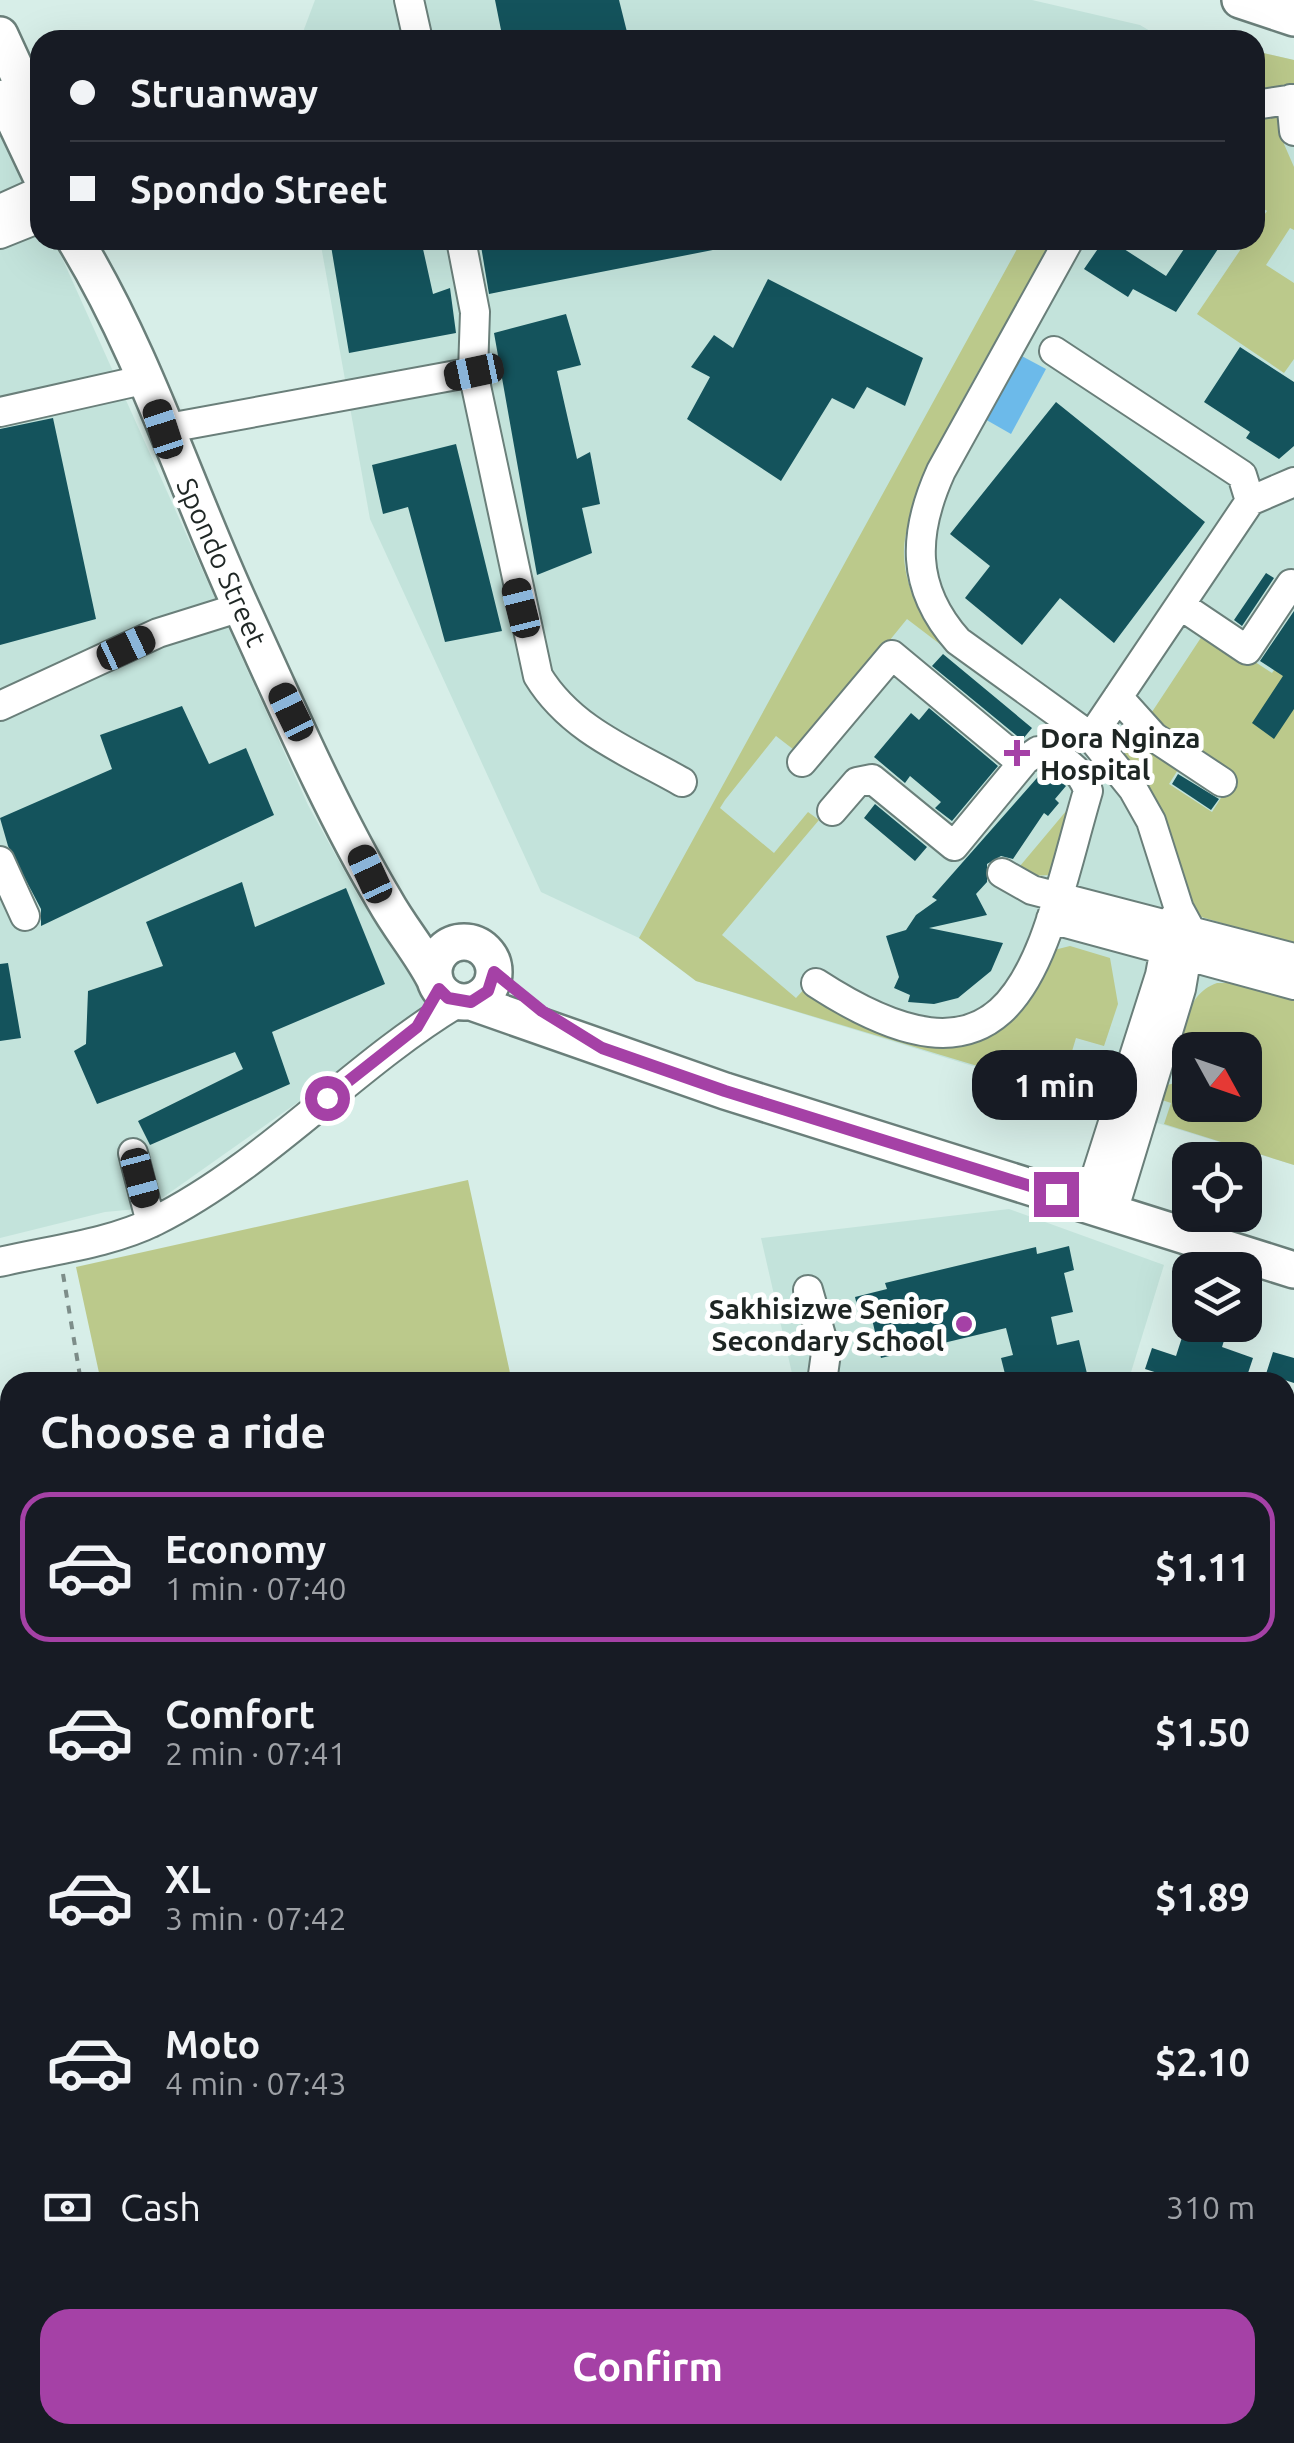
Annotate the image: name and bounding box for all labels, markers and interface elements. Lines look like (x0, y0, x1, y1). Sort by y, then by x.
text: Struanway (130, 72, 318, 114)
text: Spondo Street (130, 168, 388, 210)
car (442, 351, 506, 393)
car (139, 396, 187, 462)
street label: Spondo Street (171, 473, 273, 651)
car (499, 575, 543, 641)
car (92, 622, 160, 674)
car (264, 678, 318, 746)
place label: Dora Nginza Hospital (1040, 722, 1201, 785)
marker: Dora Nginza Hospital (1004, 740, 1030, 766)
car (344, 840, 396, 908)
north arrow (1172, 1032, 1262, 1122)
map controls (1172, 1032, 1262, 1342)
callout: 1 min (974, 1049, 1138, 1119)
text: 1 min (1014, 1067, 1095, 1103)
route start (305, 1076, 350, 1121)
button: locate (1172, 1142, 1262, 1232)
car (118, 1145, 162, 1211)
route end (1034, 1172, 1079, 1217)
button: layers (1172, 1252, 1262, 1342)
place label: Sakhisizwe Senior Secondary School (709, 1293, 944, 1356)
marker: Sakhisizwe Senior Secondary School (953, 1313, 975, 1335)
text: Choose a ride (40, 1406, 326, 1457)
icon: car (45, 1522, 135, 1612)
text: Economy (165, 1528, 326, 1570)
text: $1.11 (1155, 1546, 1250, 1588)
text: 1 min · 07:40 (165, 1570, 347, 1606)
icon: car (45, 1687, 135, 1777)
text: Comfort (165, 1693, 315, 1735)
text: $1.50 (1155, 1711, 1250, 1753)
text: 2 min · 07:41 (165, 1735, 347, 1771)
icon: car (45, 1852, 135, 1942)
text: XL (165, 1858, 211, 1900)
text: $1.89 (1155, 1876, 1250, 1918)
text: 3 min · 07:42 (165, 1900, 347, 1936)
icon: car (45, 2017, 135, 2107)
text: Moto (165, 2023, 260, 2065)
text: $2.10 (1155, 2041, 1250, 2083)
text: 4 min · 07:43 (165, 2065, 347, 2101)
icon: cash (40, 2180, 95, 2235)
text: Cash (120, 2186, 201, 2228)
text: 310 m (1166, 2189, 1255, 2225)
button: Confirm (40, 2309, 1255, 2424)

